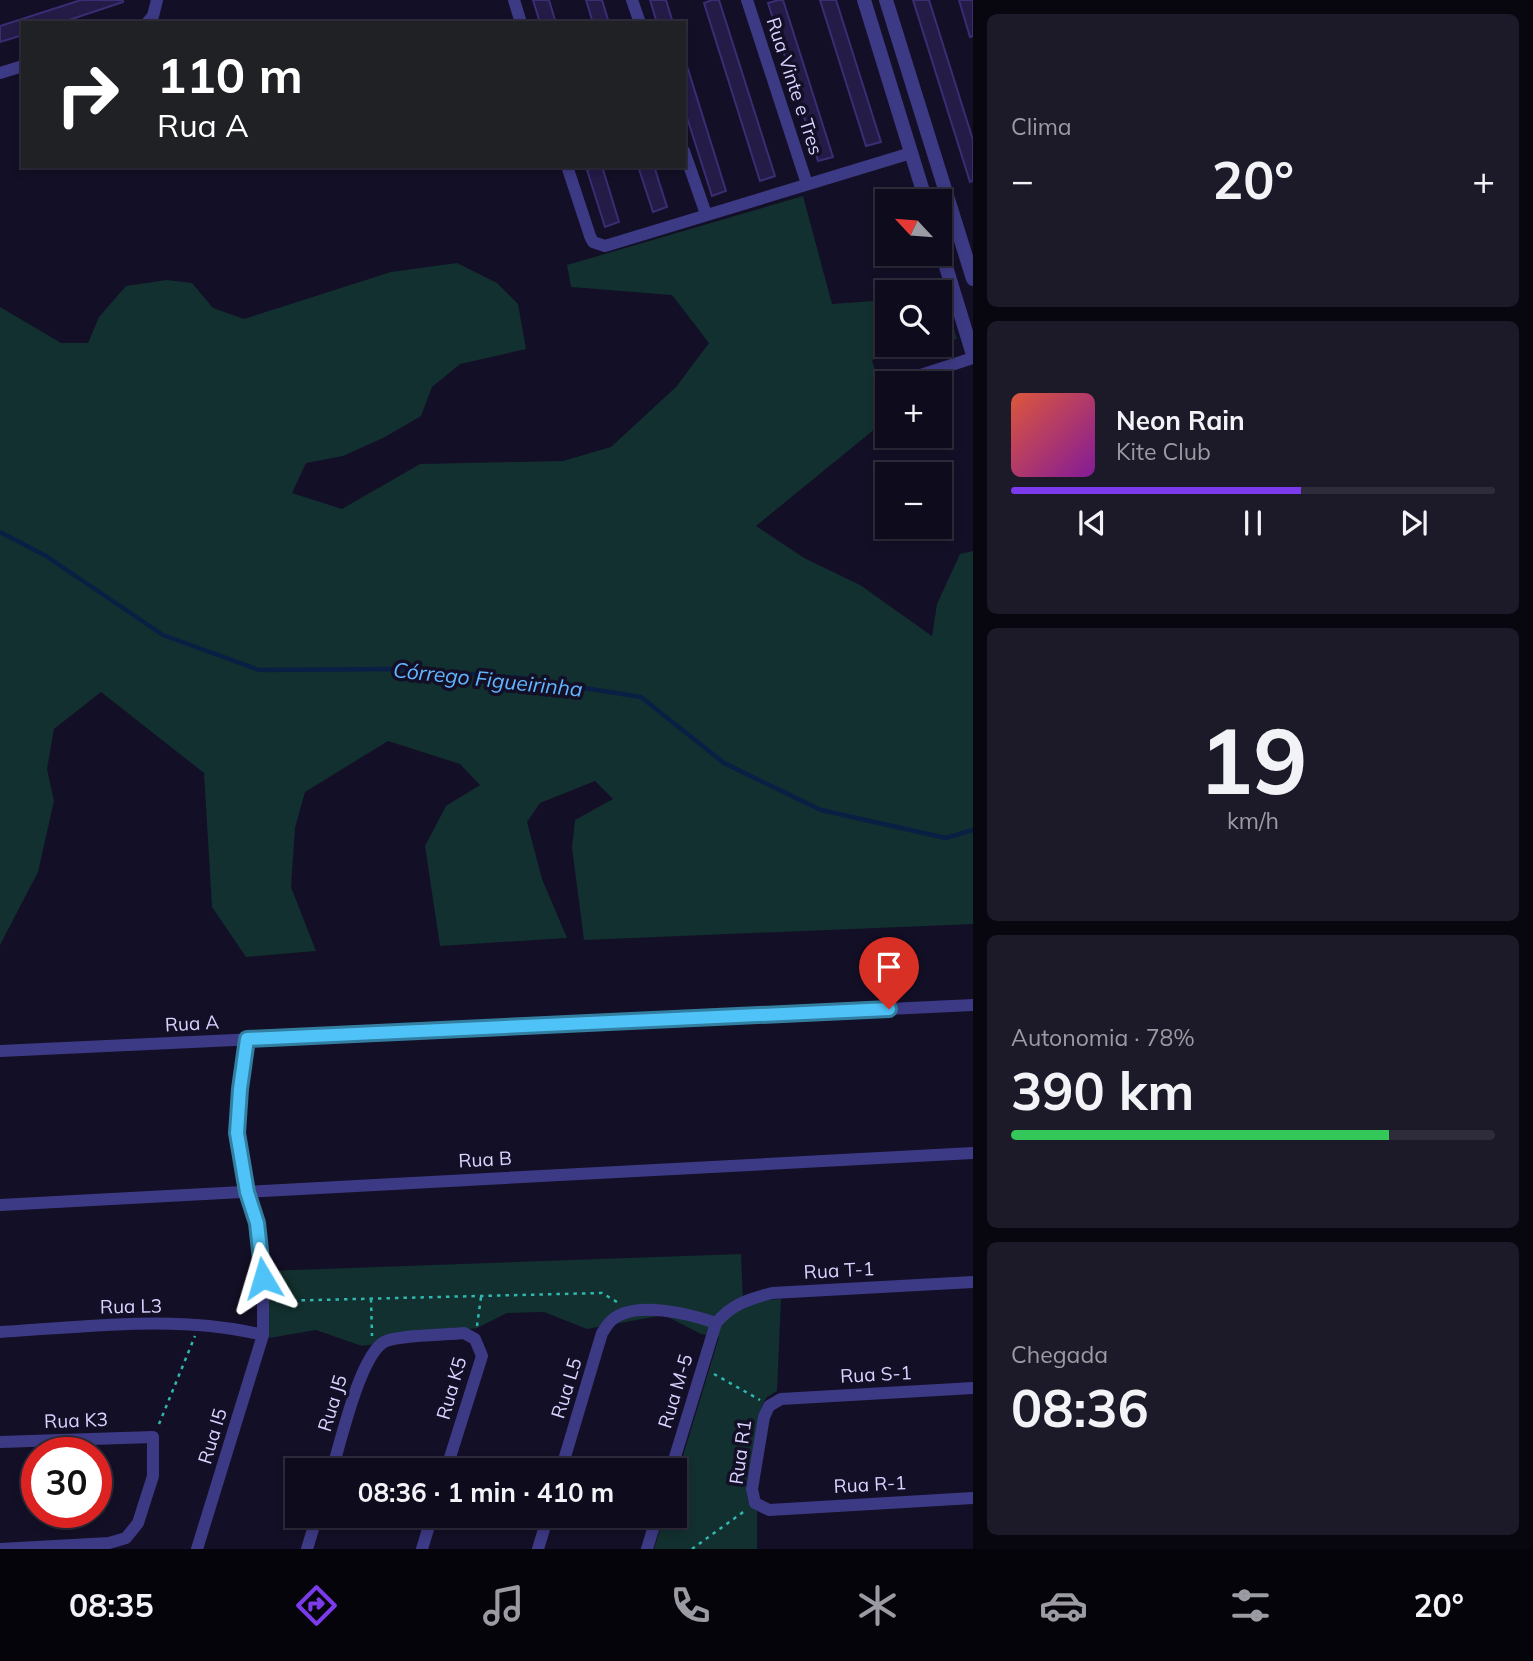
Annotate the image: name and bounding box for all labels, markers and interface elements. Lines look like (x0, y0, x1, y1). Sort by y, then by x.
street label: Rua Vinte e Tres (761, 14, 829, 158)
text: 110 m (157, 44, 303, 105)
icon: right (42, 49, 133, 140)
text: Rua A (157, 105, 249, 145)
text: Clima (1011, 112, 1072, 141)
text: 20° (1212, 147, 1294, 212)
text: − (1011, 156, 1034, 204)
text: + (1472, 156, 1495, 204)
north arrow (875, 189, 952, 266)
map controls (875, 189, 952, 539)
button: search (875, 280, 952, 357)
button: + (875, 371, 952, 448)
text: Neon Rain (1116, 404, 1245, 437)
text: Kite Club (1116, 437, 1211, 466)
button: − (875, 462, 952, 539)
icon: previous (1073, 504, 1111, 542)
icon: pause (1234, 504, 1272, 542)
icon: next (1395, 504, 1433, 542)
water label: Córrego Figueirinha (392, 656, 584, 702)
text: 19 (1198, 703, 1308, 817)
text: km/h (1227, 806, 1279, 835)
pin (859, 937, 919, 1009)
icon: arrive (870, 948, 908, 986)
street label: Rua A (164, 1010, 220, 1036)
text: Autonomia · 78% (1011, 1023, 1195, 1052)
text: 390 km (1011, 1058, 1194, 1123)
street label: Rua B (458, 1146, 512, 1172)
position arrow (226, 1241, 300, 1315)
street label: Rua T-1 (803, 1256, 875, 1284)
street label: Rua L3 (100, 1293, 162, 1319)
text: Chegada (1011, 1340, 1108, 1369)
street label: Rua M-5 (652, 1351, 698, 1431)
street label: Rua K5 (431, 1354, 471, 1422)
street label: Rua L5 (545, 1355, 587, 1421)
street label: Rua S-1 (839, 1360, 913, 1388)
street label: Rua J5 (312, 1372, 352, 1434)
text: 08:36 (1011, 1375, 1149, 1440)
street label: Rua I5 (192, 1405, 232, 1467)
street label: Rua K3 (44, 1407, 108, 1433)
street label: Rua R1 (724, 1418, 756, 1486)
speed limit sign: 30 (21, 1437, 112, 1528)
street label: Rua R-1 (833, 1470, 907, 1498)
text: 08:36 · 1 min · 410 m (358, 1476, 614, 1509)
icon: directions (292, 1581, 341, 1630)
icon: music (479, 1581, 528, 1630)
icon: phone (666, 1581, 715, 1630)
icon: climate (853, 1581, 902, 1630)
icon: car (1039, 1581, 1088, 1630)
icon: filters (1226, 1581, 1275, 1630)
text: 08:35 (69, 1585, 154, 1625)
text: 20° (1413, 1585, 1464, 1625)

